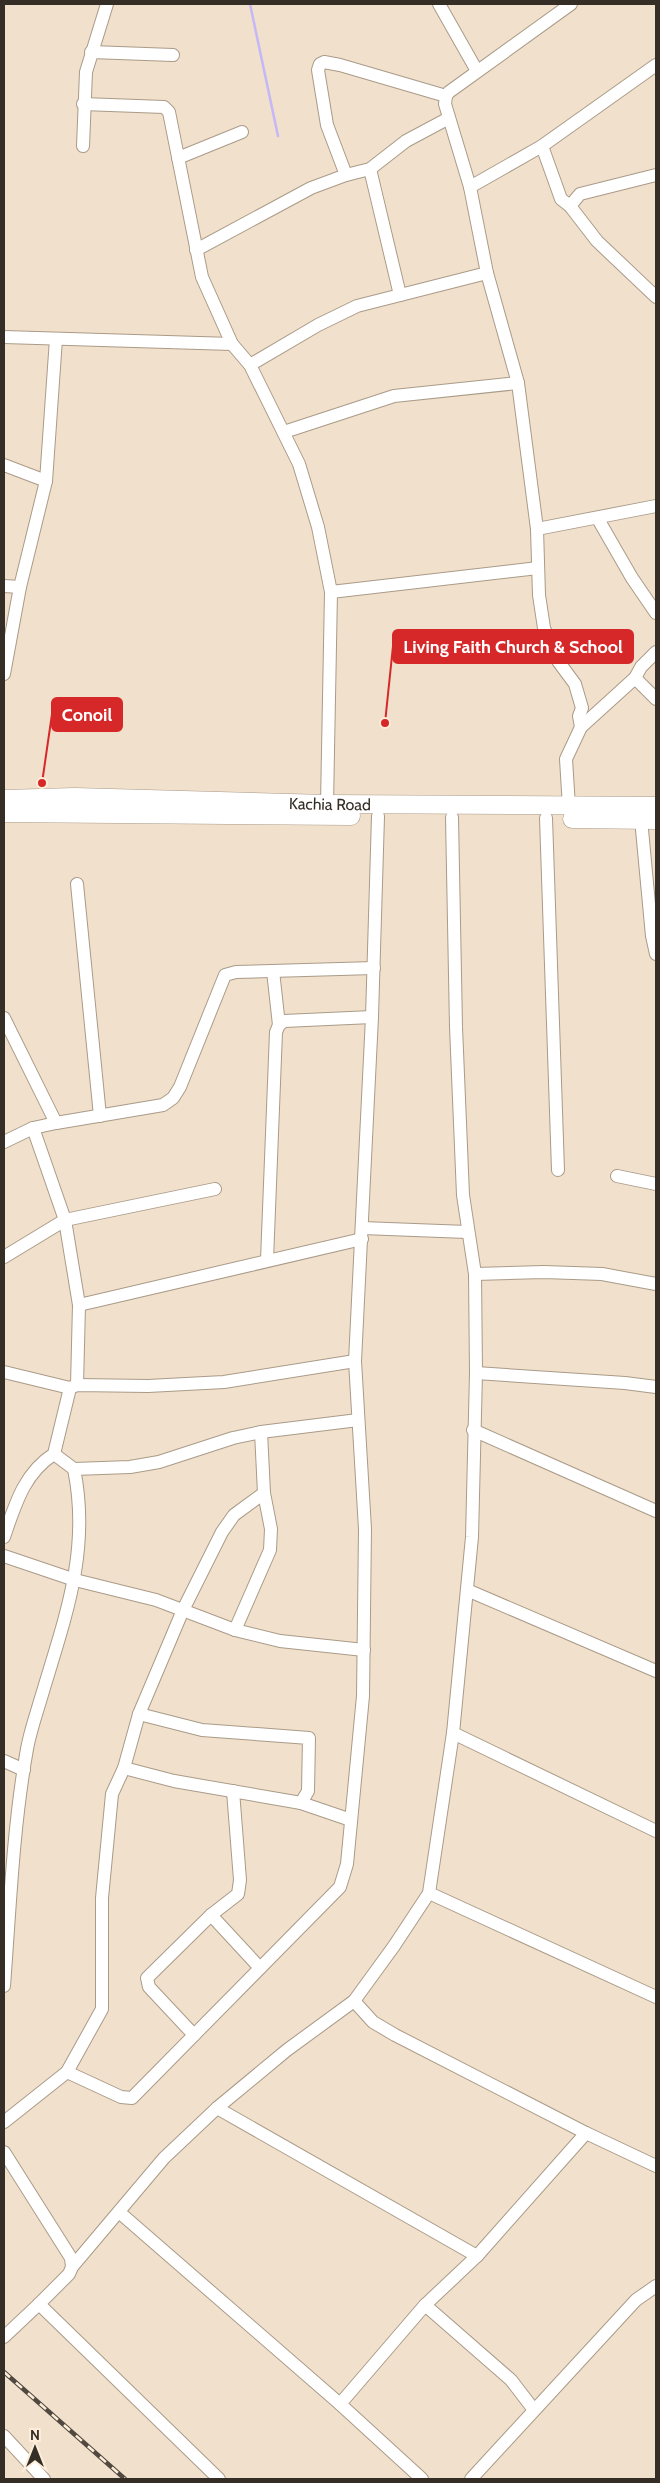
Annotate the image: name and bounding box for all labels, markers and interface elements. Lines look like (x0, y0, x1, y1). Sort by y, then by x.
callout: Living Faith Church & School (393, 630, 633, 663)
text: Living Faith Church & School (403, 636, 623, 658)
callout: Conoil (52, 698, 122, 731)
text: Conoil (62, 704, 112, 726)
street label: Kachia Road (289, 793, 371, 814)
north arrow (10, 2423, 60, 2473)
text: N (30, 2426, 40, 2444)

